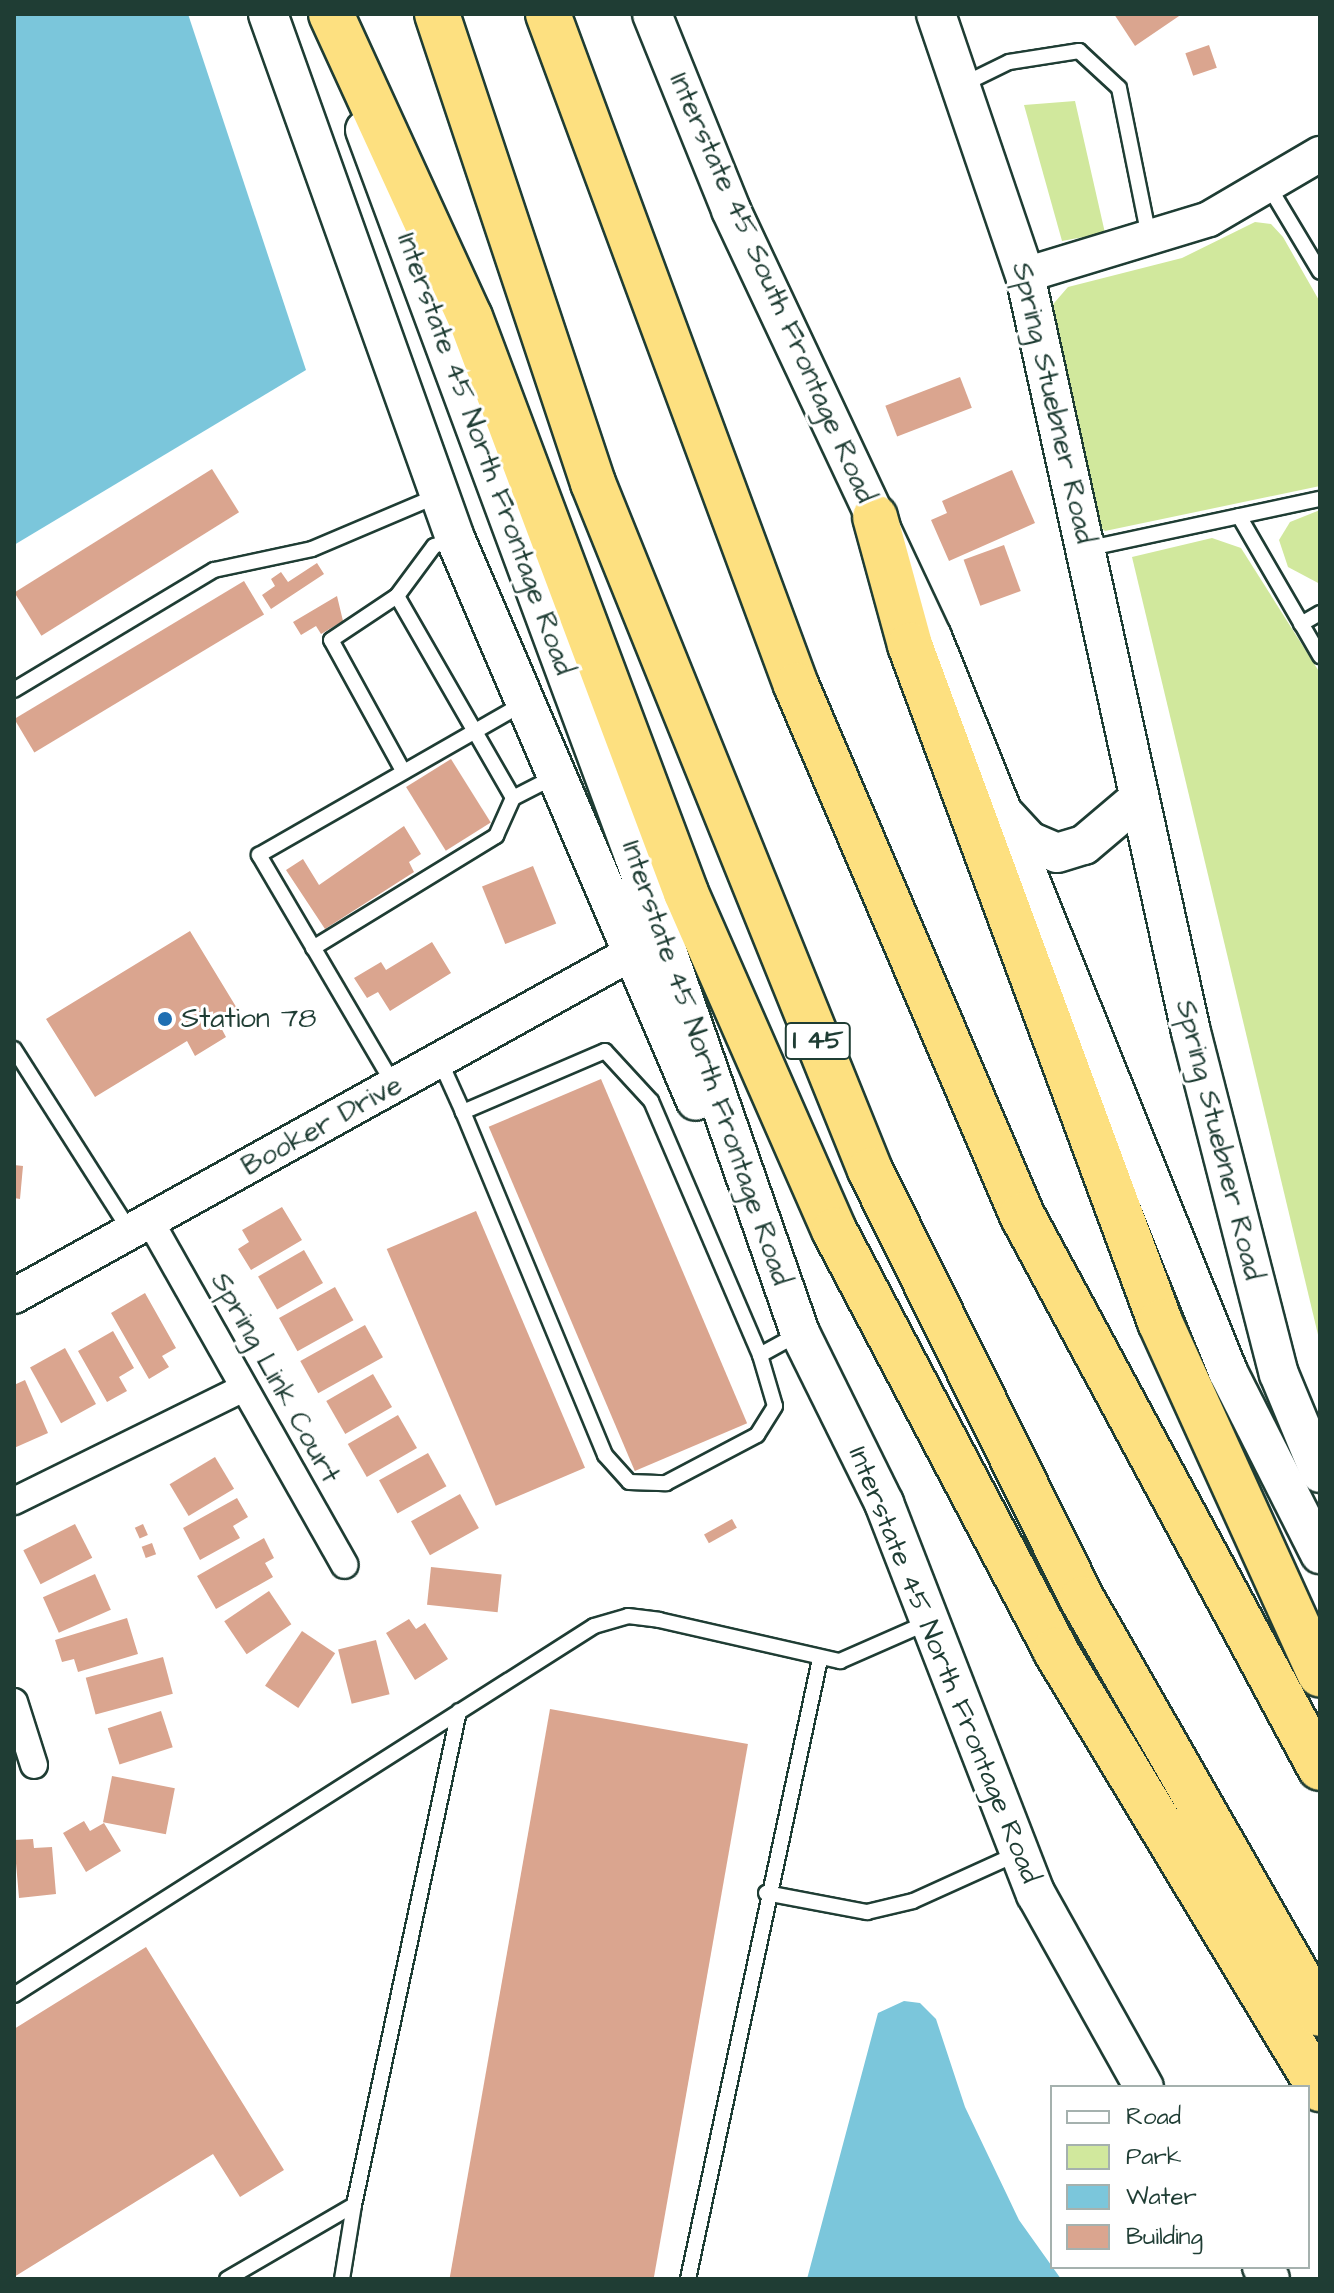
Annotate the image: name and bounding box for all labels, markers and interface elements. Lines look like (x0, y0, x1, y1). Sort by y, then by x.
street label: Interstate 45 South Frontage Road (662, 68, 882, 508)
street label: Interstate 45 North Frontage Road (389, 228, 581, 680)
street label: Spring Stuebner Road (1004, 259, 1102, 547)
street label: Interstate 45 North Frontage Road (614, 836, 798, 1290)
street label: Spring Stuebner Road (1168, 996, 1270, 1284)
place label: Station 78 (181, 1002, 316, 1036)
marker: Station 78 (156, 1010, 174, 1028)
road number: I 45 (784, 1019, 852, 1063)
street label: Booker Drive (236, 1068, 408, 1184)
street label: Spring Link Court (203, 1267, 347, 1489)
street label: Interstate 45 North Frontage Road (841, 1442, 1047, 1888)
legend (1050, 2085, 1310, 2269)
text: Road (1126, 2100, 1181, 2134)
text: Park (1126, 2140, 1182, 2174)
text: Water (1126, 2180, 1197, 2214)
text: Building (1126, 2220, 1203, 2254)

